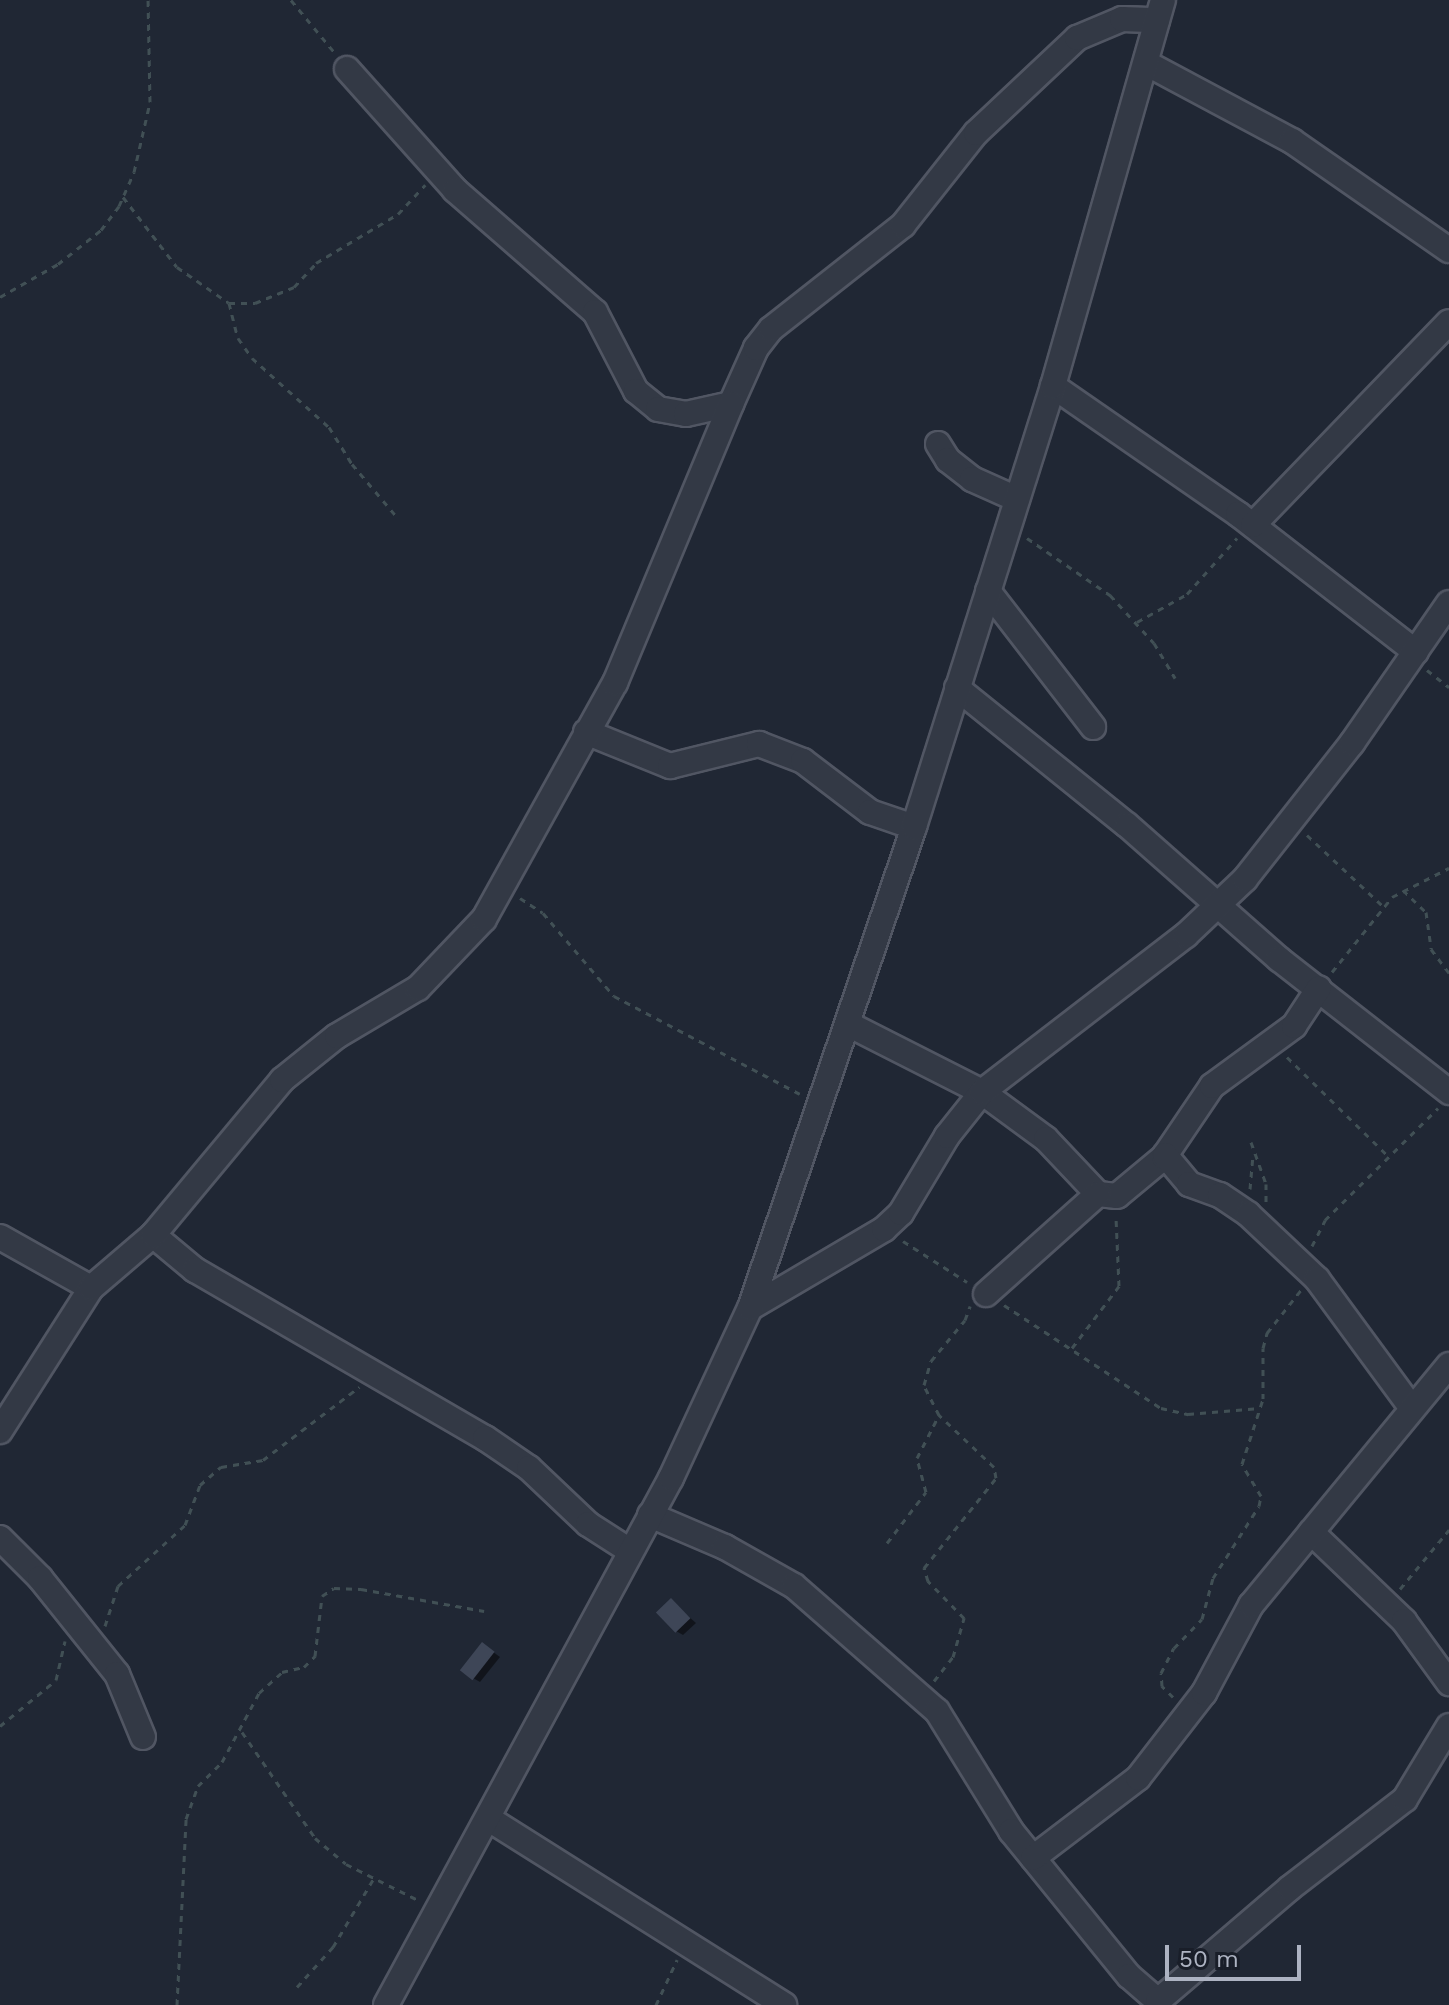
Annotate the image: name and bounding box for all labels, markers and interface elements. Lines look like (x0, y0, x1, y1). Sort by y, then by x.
scale bar (1169, 1929, 1305, 1979)
text: 50 m (1179, 1945, 1239, 1973)

